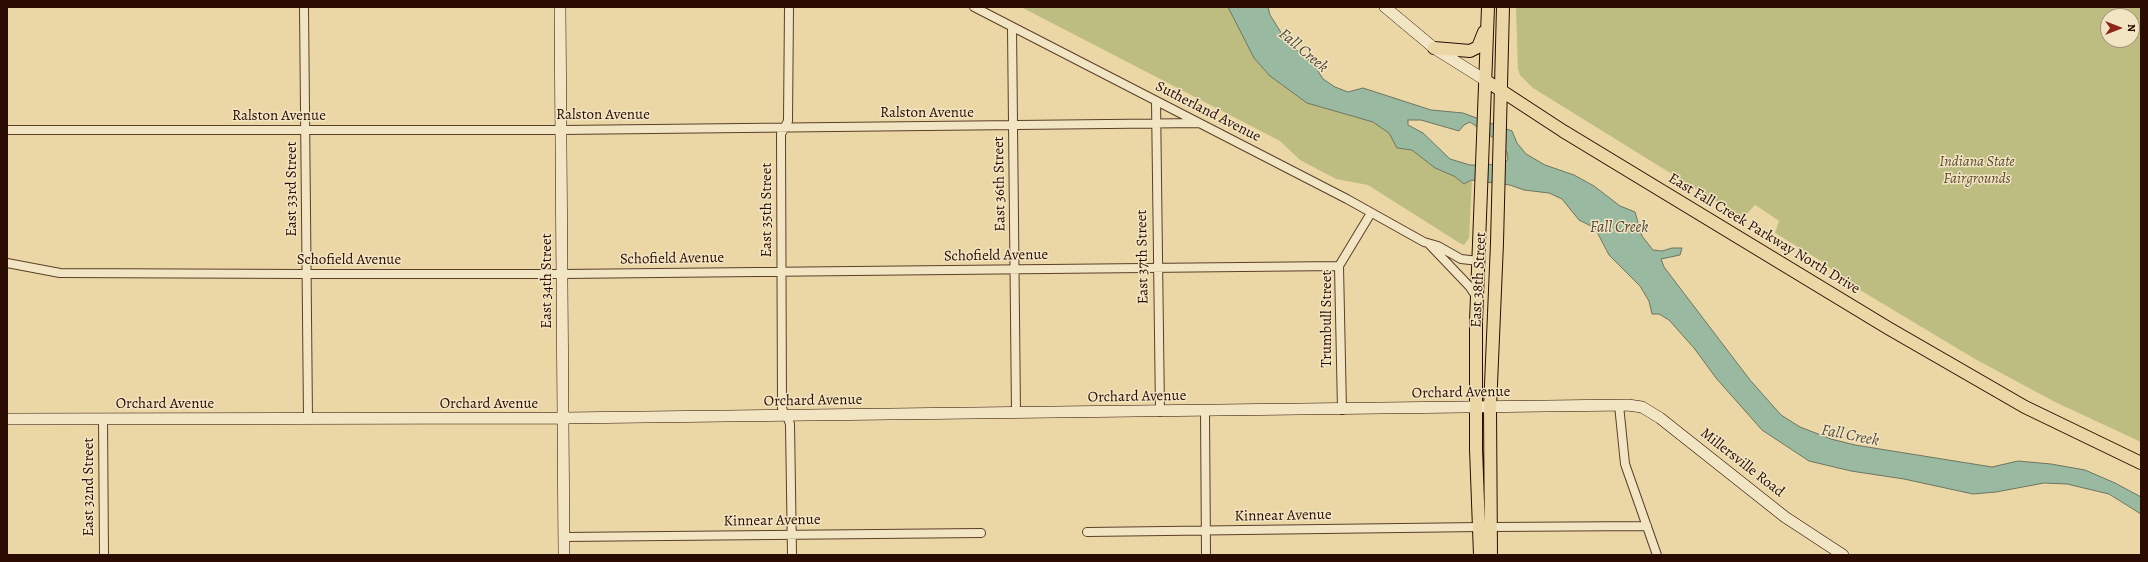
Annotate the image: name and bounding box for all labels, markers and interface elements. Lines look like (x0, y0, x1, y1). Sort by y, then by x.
north arrow (2100, 8, 2140, 48)
text: N (2124, 24, 2139, 32)
water label: Fall Creek (1274, 25, 1332, 77)
street label: Sutherland Avenue (1152, 78, 1264, 146)
street label: Ralston Avenue (880, 104, 974, 122)
street label: Ralston Avenue (556, 106, 650, 124)
street label: Ralston Avenue (232, 107, 326, 125)
street label: East 36th Street (990, 136, 1010, 232)
street label: East 33rd Street (283, 141, 301, 237)
park label: Indiana State Fairgrounds (1939, 153, 2015, 188)
street label: East 35th Street (758, 162, 776, 258)
street label: East Fall Creek Parkway North Drive (1665, 169, 1863, 299)
street label: East 37th Street (1133, 209, 1153, 305)
water label: Fall Creek (1590, 218, 1648, 238)
street label: East 38th Street (1468, 232, 1490, 328)
street label: East 34th Street (538, 233, 556, 329)
street label: Schofield Avenue (944, 246, 1048, 266)
street label: Schofield Avenue (620, 249, 724, 269)
street label: Schofield Avenue (297, 251, 401, 269)
street label: Trumbull Street (1318, 271, 1336, 367)
street label: Orchard Avenue (1412, 383, 1510, 403)
street label: Orchard Avenue (1088, 387, 1186, 407)
street label: Orchard Avenue (764, 391, 862, 411)
street label: Orchard Avenue (116, 395, 214, 413)
street label: Orchard Avenue (440, 395, 538, 413)
water label: Fall Creek (1819, 421, 1881, 451)
street label: Millersville Road (1696, 425, 1788, 501)
street label: East 32nd Street (80, 438, 98, 536)
street label: Kinnear Avenue (1234, 506, 1332, 526)
street label: Kinnear Avenue (723, 511, 821, 531)

